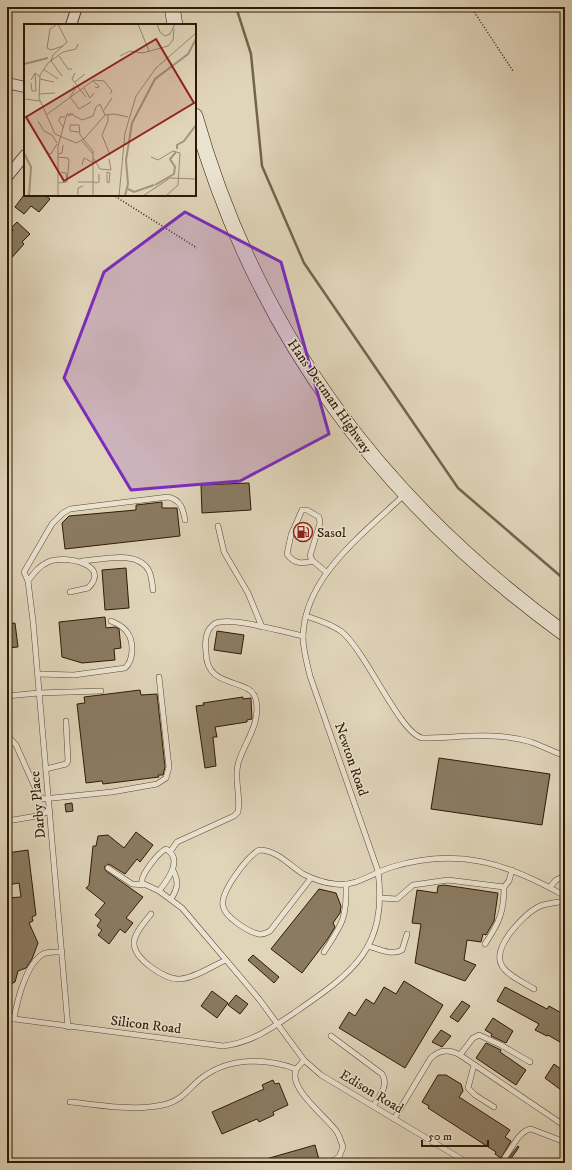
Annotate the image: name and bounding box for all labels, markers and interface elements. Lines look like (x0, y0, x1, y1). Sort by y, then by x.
inset map (24, 24, 196, 196)
street label: Hans Dettman Highway (283, 336, 376, 458)
fuel station icon: Sasol (292, 521, 314, 543)
place label: Sasol (317, 524, 347, 542)
street label: Newton Road (330, 720, 372, 798)
street label: Darby Place (26, 770, 50, 839)
street label: Silicon Road (110, 1012, 182, 1038)
street label: Edison Road (336, 1066, 407, 1118)
scale bar (422, 1122, 488, 1148)
text: 50 m (428, 1129, 452, 1144)

